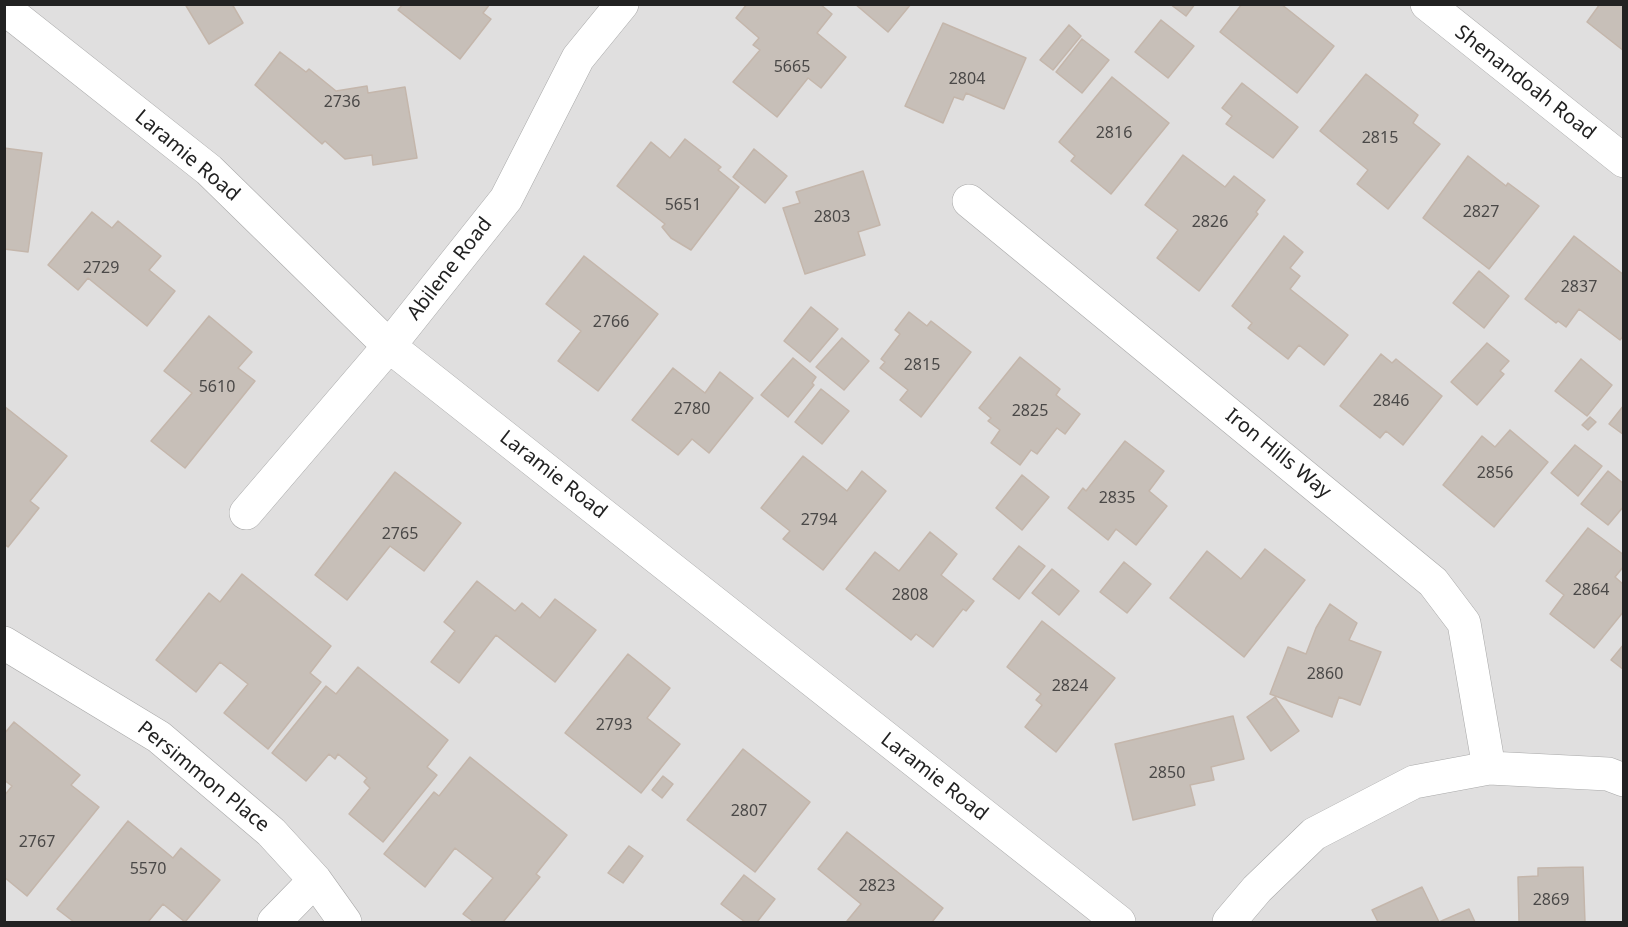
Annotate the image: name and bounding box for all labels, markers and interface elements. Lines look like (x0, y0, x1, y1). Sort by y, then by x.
street label: Shenandoah Road (1450, 21, 1600, 145)
house number: 5665 (774, 57, 810, 77)
house number: 2804 (949, 69, 985, 89)
house number: 2736 (324, 92, 360, 112)
street label: Laramie Road (130, 105, 244, 207)
house number: 2816 (1096, 123, 1132, 143)
house number: 2815 (1362, 128, 1398, 148)
house number: 5651 (665, 195, 701, 215)
house number: 2827 (1463, 202, 1499, 222)
house number: 2803 (814, 207, 850, 227)
house number: 2826 (1192, 212, 1228, 232)
street label: Abilene Road (403, 213, 497, 325)
house number: 2729 (83, 258, 119, 278)
house number: 2837 (1561, 277, 1597, 297)
house number: 2766 (593, 312, 629, 332)
house number: 2815 (904, 355, 940, 375)
house number: 5610 (199, 377, 235, 397)
house number: 2846 (1373, 391, 1409, 411)
house number: 2780 (674, 399, 710, 419)
house number: 2825 (1012, 401, 1048, 421)
street label: Iron Hills Way (1220, 404, 1336, 504)
street label: Laramie Road (495, 426, 611, 524)
house number: 2856 (1477, 463, 1513, 483)
house number: 2835 (1099, 488, 1135, 508)
house number: 2794 (801, 510, 837, 530)
house number: 2765 (382, 524, 418, 544)
house number: 2864 (1573, 580, 1609, 600)
house number: 2808 (892, 585, 928, 605)
house number: 2860 (1307, 664, 1343, 684)
house number: 2824 (1052, 676, 1088, 696)
house number: 2793 (596, 715, 632, 735)
street label: Persimmon Place (132, 716, 274, 838)
street label: Laramie Road (876, 728, 992, 826)
house number: 2850 (1149, 763, 1185, 783)
house number: 2807 (731, 801, 767, 821)
house number: 2767 (19, 832, 55, 852)
house number: 5570 (130, 859, 166, 879)
house number: 2823 (859, 876, 895, 896)
house number: 2869 (1533, 890, 1569, 910)

